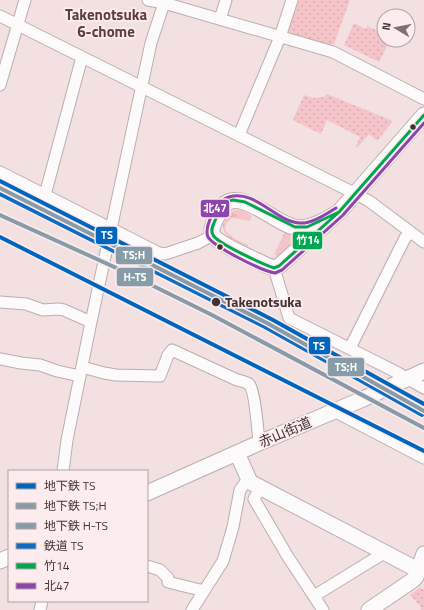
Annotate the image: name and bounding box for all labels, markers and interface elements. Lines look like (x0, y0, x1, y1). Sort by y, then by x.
district label: Takenotsuka 6-chome (65, 3, 147, 43)
north arrow (376, 8, 416, 48)
text: N (378, 21, 395, 31)
unlabelled marker (408, 122, 418, 132)
line badge: 北47 (200, 199, 230, 218)
text: 北47 (203, 200, 227, 216)
line badge: TS (95, 226, 118, 245)
text: TS (101, 227, 113, 243)
line badge: 竹14 (292, 231, 323, 250)
text: 竹14 (296, 232, 320, 248)
unlabelled marker (215, 242, 225, 252)
line badge: TS;H (115, 246, 153, 265)
text: TS;H (123, 247, 145, 263)
line badge: H-TS (116, 267, 154, 287)
text: H-TS (123, 269, 147, 285)
place label: Takenotsuka (225, 291, 302, 312)
marker: Takenotsuka (210, 296, 222, 308)
line badge: TS (308, 336, 331, 355)
text: TS (313, 338, 325, 354)
line badge: TS;H (327, 357, 365, 377)
text: TS;H (335, 359, 357, 375)
street label: 赤山街道 (255, 411, 315, 452)
legend (8, 470, 148, 602)
text: 地下鉄 TS (44, 476, 95, 495)
text: 地下鉄 TS;H (44, 496, 107, 515)
text: 地下鉄 H-TS (44, 516, 108, 535)
text: 鉄道 TS (44, 536, 83, 555)
text: 竹14 (44, 556, 70, 575)
text: 北47 (44, 576, 69, 595)

